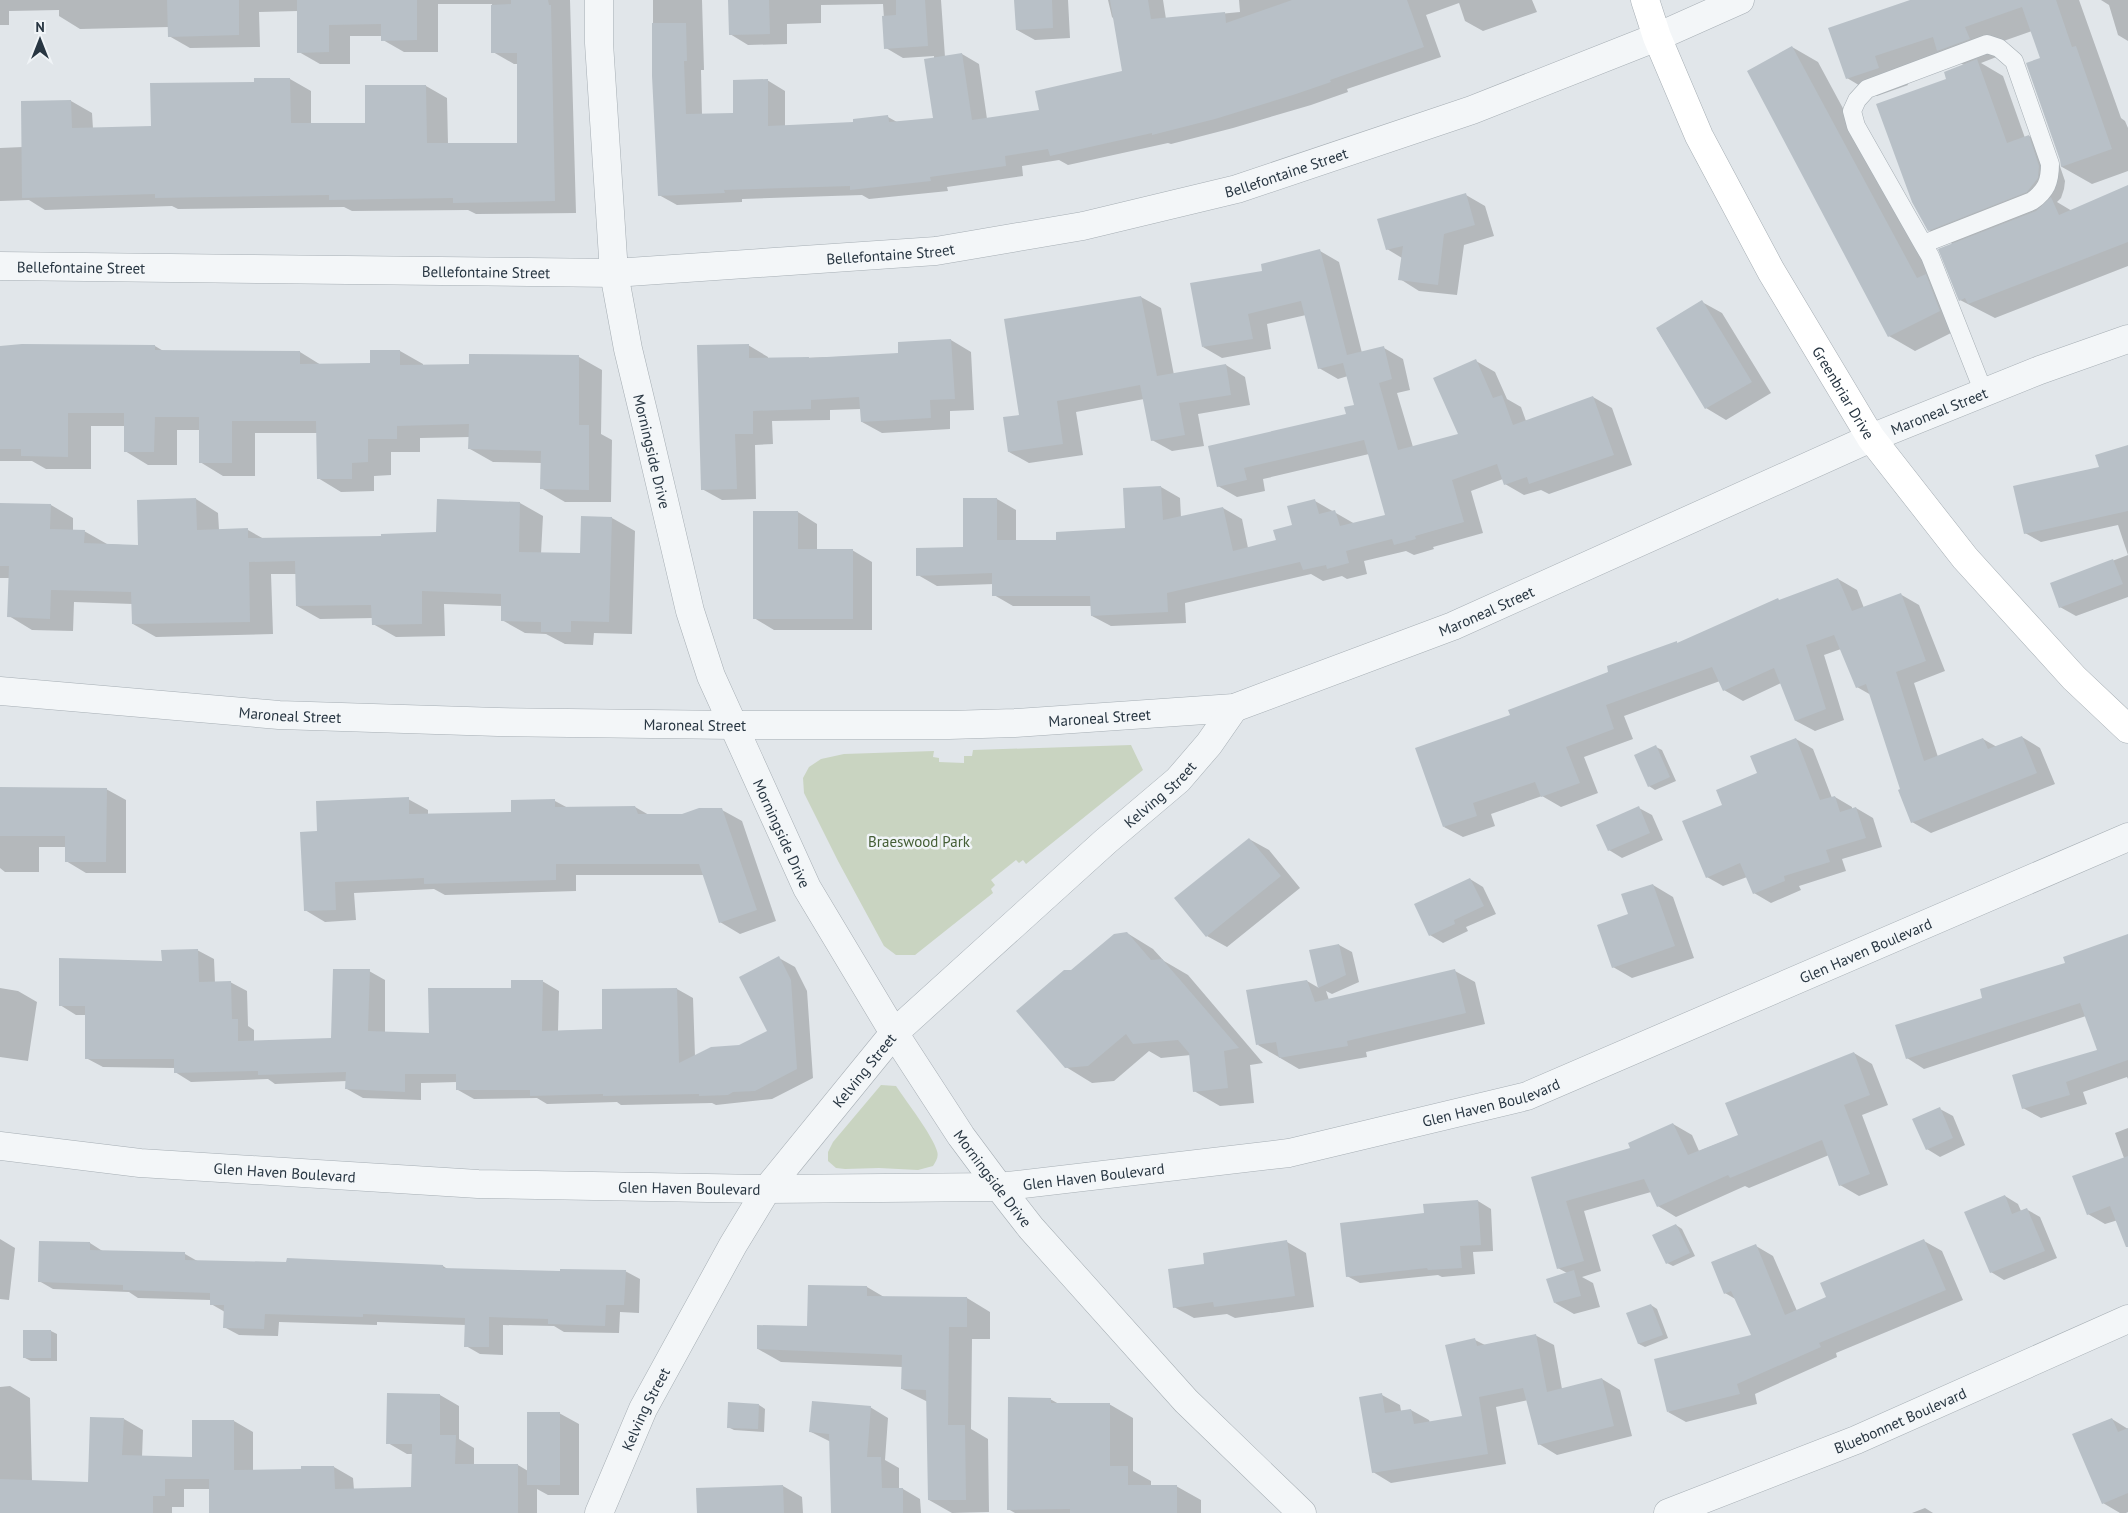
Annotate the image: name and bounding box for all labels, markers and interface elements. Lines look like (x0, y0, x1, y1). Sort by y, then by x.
north arrow (15, 15, 65, 65)
text: N (35, 18, 45, 36)
street label: Bellefontaine Street (1223, 143, 1350, 201)
street label: Bellefontaine Street (826, 239, 956, 268)
street label: Bellefontaine Street (17, 257, 145, 277)
street label: Bellefontaine Street (422, 261, 550, 282)
street label: Greenbriar Drive (1809, 342, 1879, 442)
street label: Maroneal Street (1888, 383, 1990, 439)
street label: Morningside Drive (630, 392, 675, 511)
street label: Maroneal Street (1436, 581, 1537, 640)
street label: Maroneal Street (238, 702, 342, 726)
street label: Maroneal Street (1048, 704, 1151, 730)
street label: Maroneal Street (643, 714, 746, 735)
street label: Kelving Street (1120, 757, 1200, 831)
street label: Morningside Drive (749, 776, 815, 891)
park label: Braeswood Park (868, 832, 971, 851)
street label: Glen Haven Boulevard (1796, 913, 1935, 987)
street label: Kelving Street (828, 1029, 900, 1111)
street label: Glen Haven Boulevard (1420, 1074, 1563, 1130)
street label: Morningside Drive (950, 1126, 1036, 1231)
street label: Glen Haven Boulevard (213, 1158, 356, 1186)
street label: Glen Haven Boulevard (1022, 1158, 1165, 1194)
street label: Glen Haven Boulevard (618, 1177, 761, 1198)
street label: Kelving Street (617, 1364, 674, 1453)
street label: Bluebonnet Boulevard (1831, 1383, 1969, 1457)

